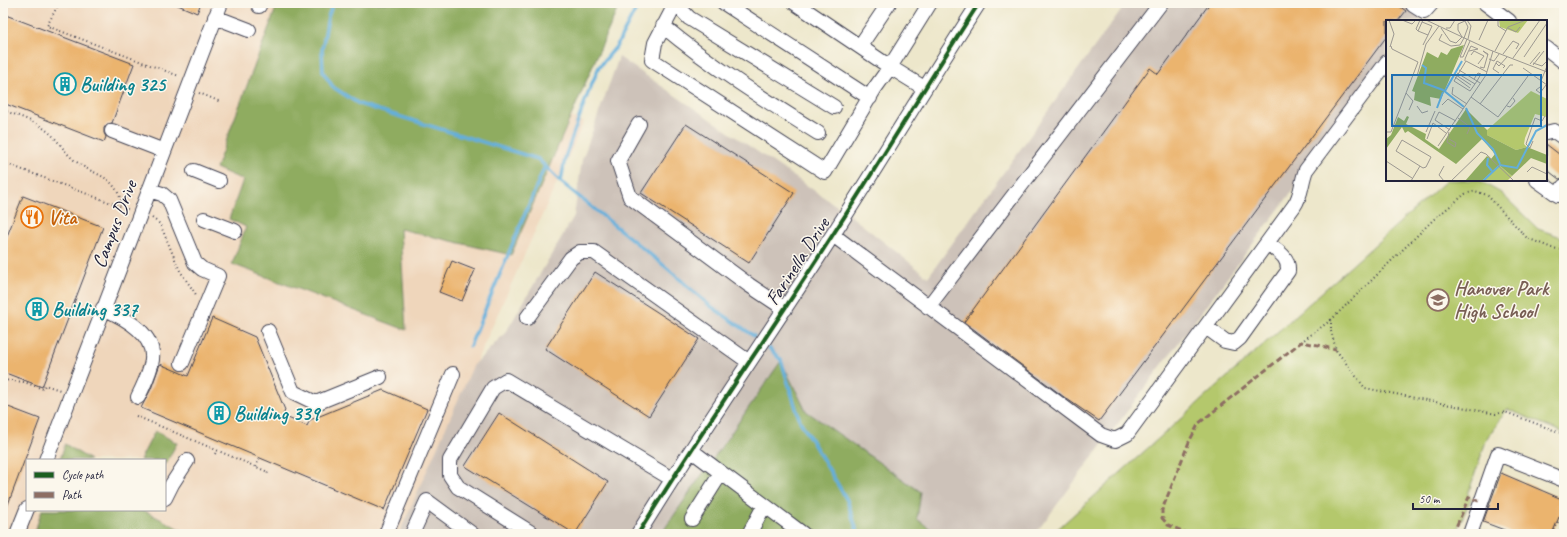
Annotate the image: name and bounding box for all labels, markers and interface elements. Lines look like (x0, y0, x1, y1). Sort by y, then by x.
inset map (1386, 20, 1547, 181)
building icon: Building 325 (52, 71, 78, 97)
place label: Building 325 (80, 72, 168, 97)
street label: Campus Drive (86, 175, 143, 272)
restaurant icon: Vita (19, 204, 45, 230)
place label: Vita (48, 205, 78, 230)
street label: Farinella Drive (760, 211, 836, 310)
place label: Hanover Park High School (1454, 276, 1550, 324)
school or university icon: Hanover Park High School (1425, 287, 1451, 313)
building icon: Building 337 (24, 296, 50, 322)
place label: Building 337 (52, 297, 140, 322)
building icon: Building 339 (206, 400, 232, 426)
place label: Building 339 (234, 401, 322, 426)
legend (26, 459, 166, 511)
text: Cycle path (62, 467, 104, 483)
scale bar (1413, 485, 1498, 511)
text: Path (62, 487, 82, 503)
text: 50 m (1419, 491, 1441, 507)

